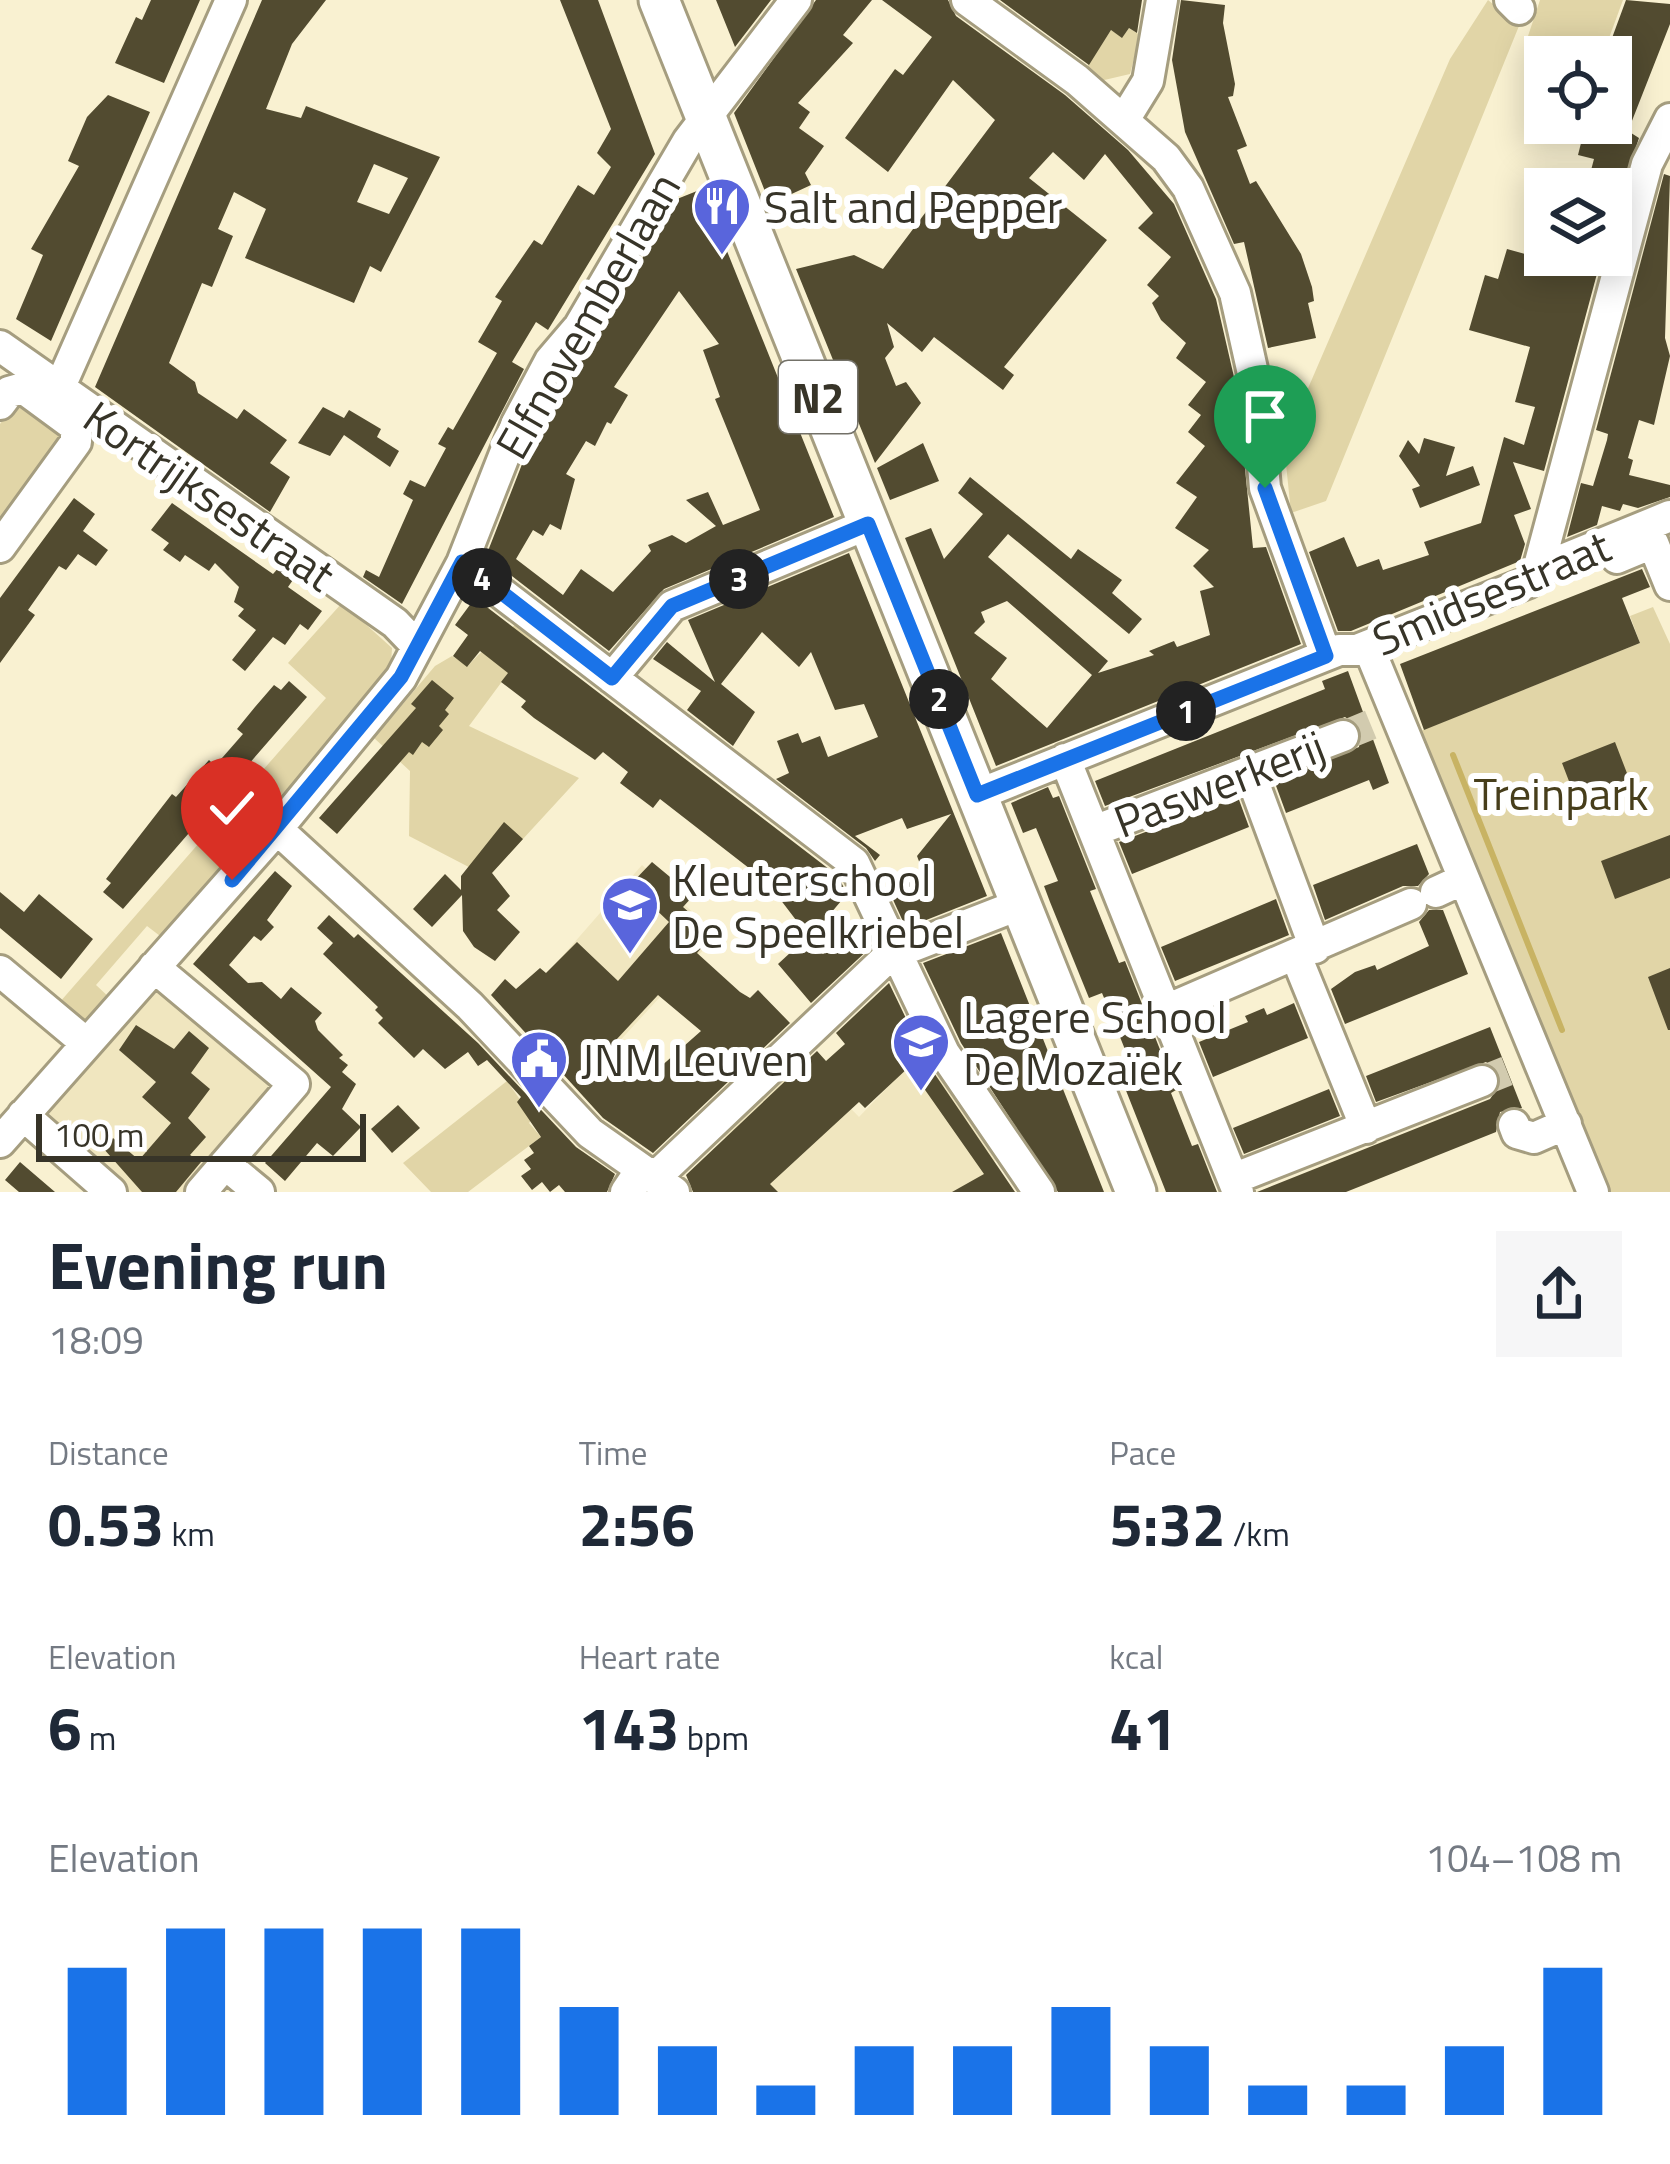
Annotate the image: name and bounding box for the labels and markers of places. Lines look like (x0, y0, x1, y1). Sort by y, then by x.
place label: Salt and Pepper (764, 172, 1062, 240)
restaurant icon: Salt and Pepper (691, 175, 753, 257)
pin (1214, 365, 1316, 488)
pin: 4 (452, 548, 512, 608)
pin: 3 (709, 549, 769, 609)
pin: 2 (909, 669, 969, 729)
pin: 1 (1156, 681, 1216, 741)
pin (181, 757, 283, 880)
place label: Kleuterschool De Speelkriebel (672, 845, 964, 965)
school or university icon: Kleuterschool De Speelkriebel (599, 874, 661, 956)
place label: Lagere School De Mozaïek (963, 982, 1227, 1102)
school or university icon: Lagere School De Mozaïek (890, 1011, 952, 1093)
place label: JNM Leuven (581, 1025, 808, 1093)
public building icon: JNM Leuven (508, 1028, 570, 1110)

